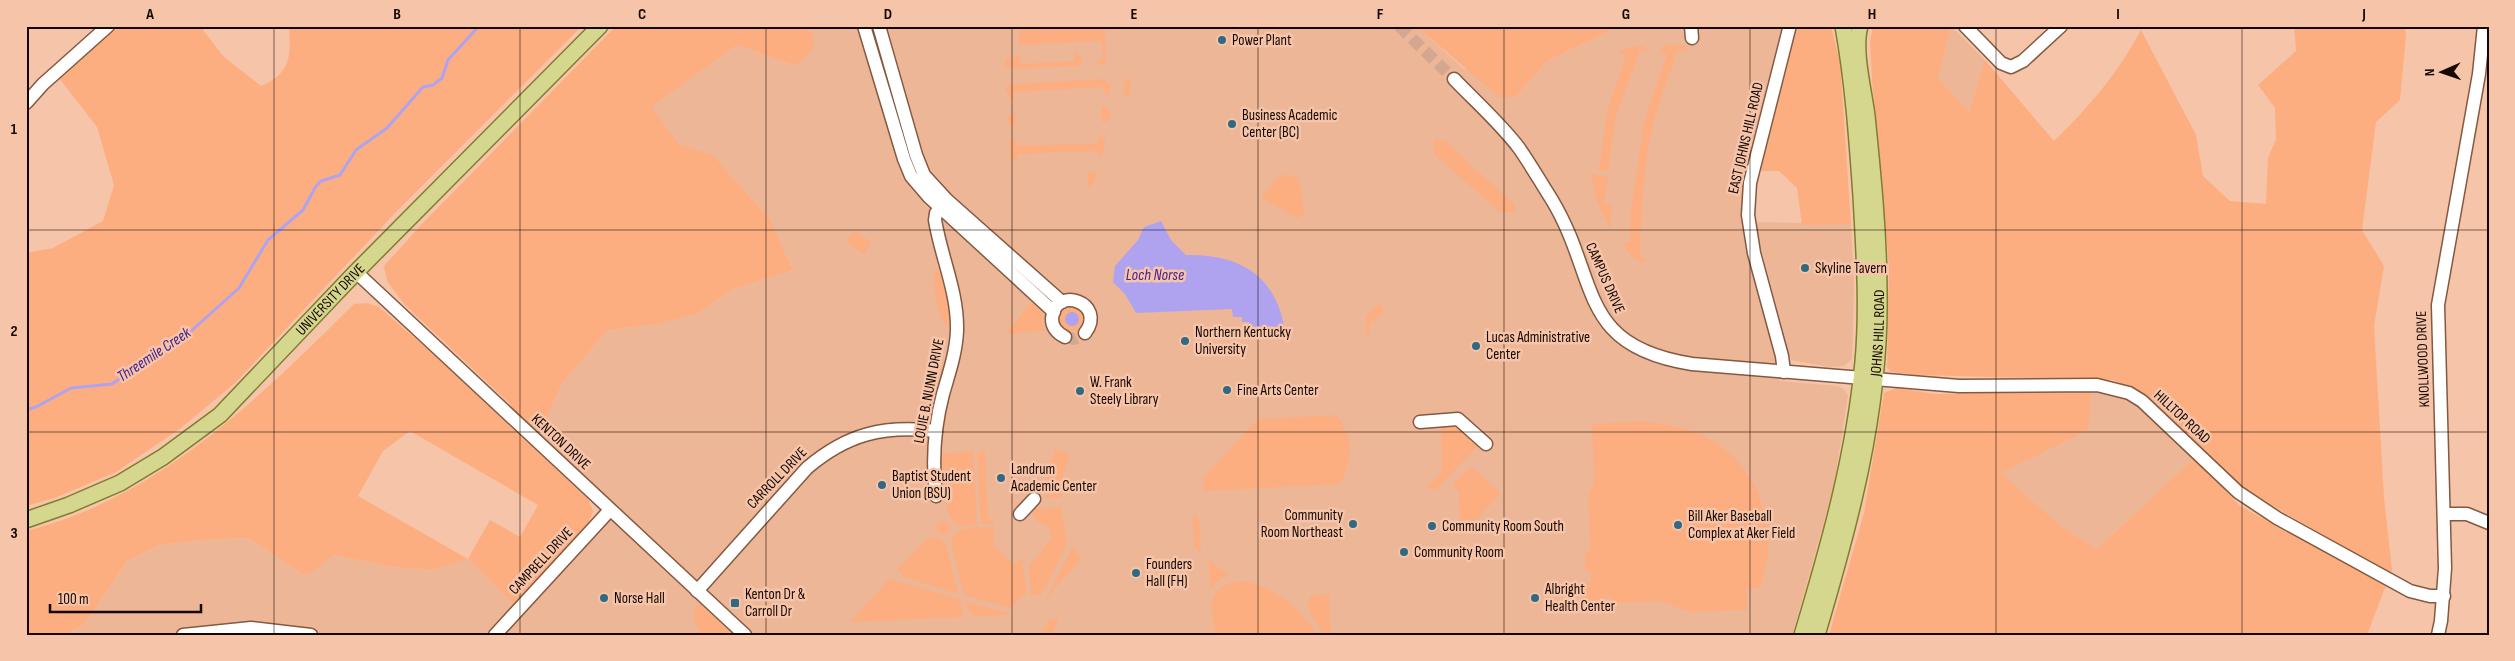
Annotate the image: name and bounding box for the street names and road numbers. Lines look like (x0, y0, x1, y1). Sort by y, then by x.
street label: EAST JOHNS HILL ROAD (1724, 80, 1768, 196)
street label: CAMPUS DRIVE (1581, 240, 1629, 316)
street label: UNIVERSITY DRIVE (291, 259, 369, 339)
street label: JOHNS HILL ROAD (1866, 290, 1889, 378)
street label: KNOLLWOOD DRIVE (2412, 310, 2434, 408)
street label: LOUIE B. NUNN DRIVE (910, 337, 948, 445)
street label: HILLTOP ROAD (2150, 386, 2214, 448)
street label: KENTON DRIVE (527, 410, 595, 474)
street label: CARROLL DRIVE (743, 443, 811, 513)
street label: CAMPBELL DRIVE (505, 523, 577, 599)

